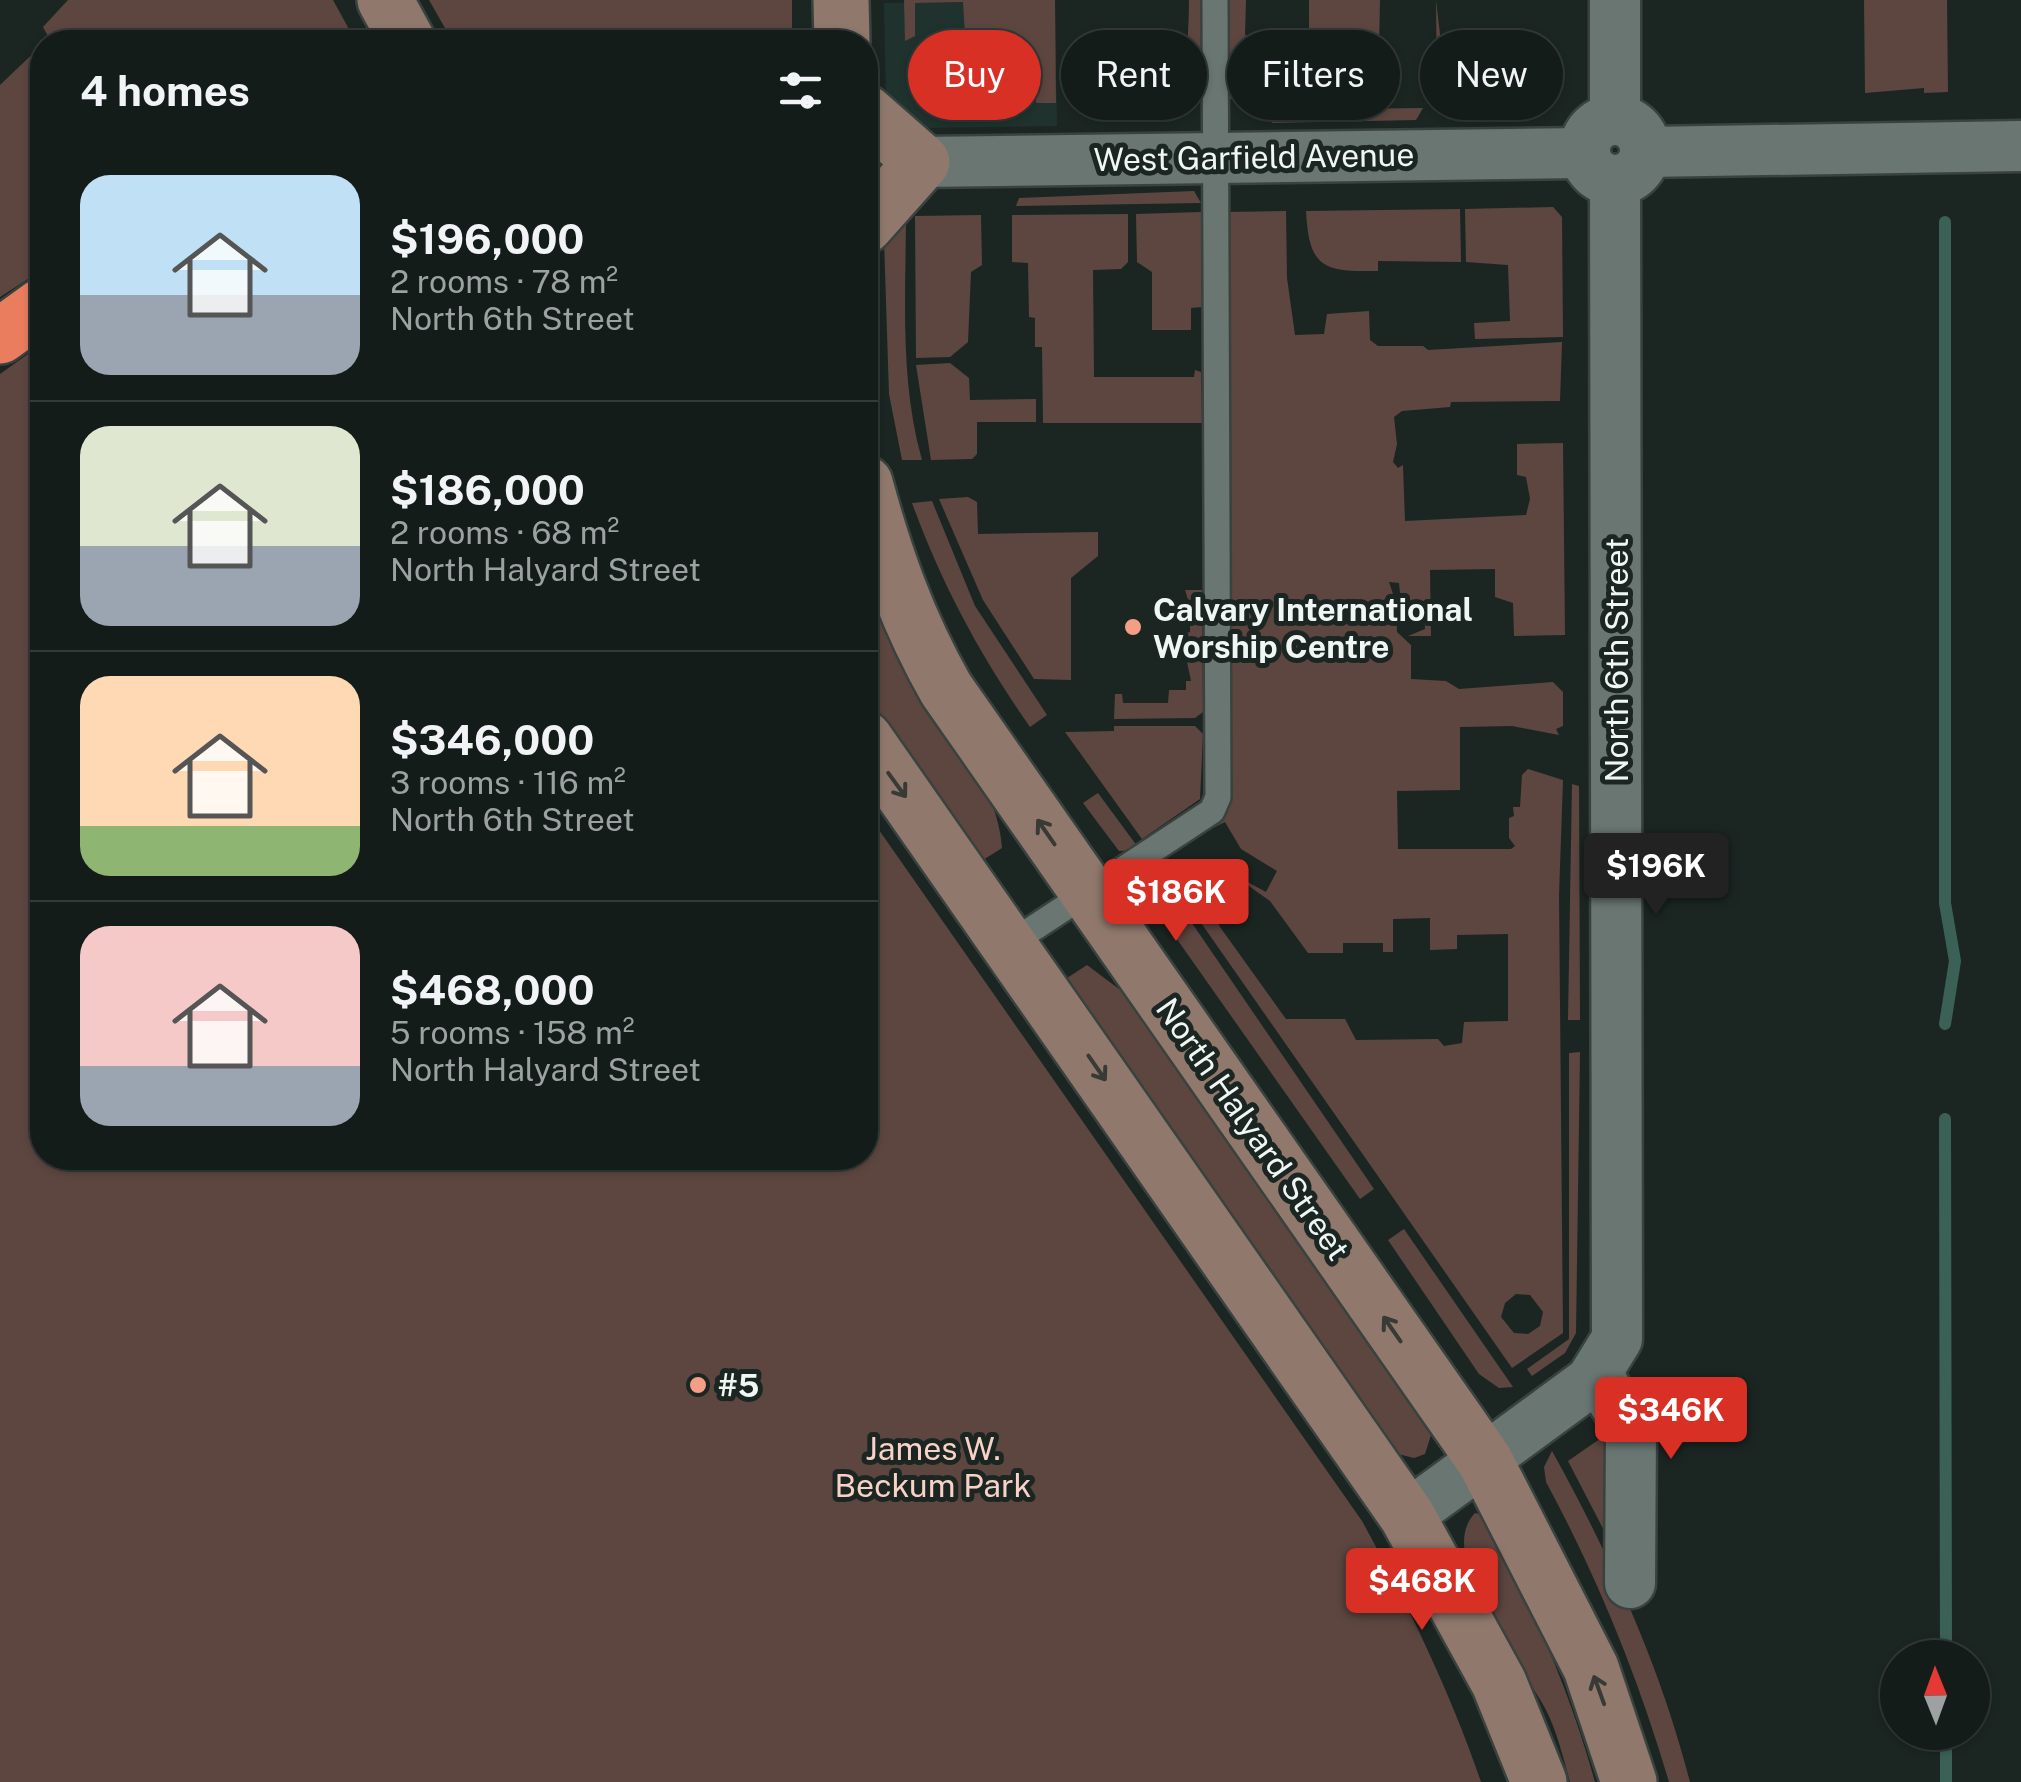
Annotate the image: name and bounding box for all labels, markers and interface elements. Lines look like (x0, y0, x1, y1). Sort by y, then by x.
chip: Buy (908, 30, 1041, 120)
chip: Rent (1061, 30, 1207, 120)
chip: Filters (1227, 30, 1400, 120)
chip: New (1420, 30, 1563, 120)
icon: filters (773, 63, 828, 118)
text: 4 homes (80, 66, 250, 115)
street label: West Garfield Avenue (1093, 136, 1415, 178)
text: $196,000 (390, 214, 584, 263)
icon: home (160, 215, 280, 335)
text: 2 rooms · 78 m² (390, 263, 618, 300)
text: North 6th Street (390, 300, 635, 337)
text: $186,000 (390, 465, 585, 514)
icon: home (160, 466, 280, 586)
text: 2 rooms · 68 m² (390, 514, 619, 551)
street label: North 6th Street (1598, 538, 1635, 782)
text: North Halyard Street (390, 551, 701, 588)
place label: Calvary International Worship Centre (1153, 591, 1473, 665)
marker: Calvary International Worship Centre (1122, 616, 1144, 638)
text: $346,000 (390, 715, 594, 764)
icon: home (160, 716, 280, 836)
text: 3 rooms · 116 m² (390, 764, 626, 801)
one-way arrow (887, 770, 908, 798)
text: North 6th Street (390, 801, 635, 838)
one-way arrow (1036, 819, 1057, 847)
pin: $196K (1586, 833, 1726, 918)
text: $196K (1606, 847, 1706, 884)
pin: $186K (1106, 859, 1246, 944)
text: $186K (1126, 873, 1226, 910)
text: $468,000 (390, 965, 595, 1014)
icon: home (160, 966, 280, 1086)
street label: North Halyard Street (1149, 991, 1357, 1267)
text: 5 rooms · 158 m² (390, 1014, 634, 1051)
text: North Halyard Street (390, 1051, 701, 1088)
one-way arrow (1086, 1054, 1107, 1081)
one-way arrow (1382, 1315, 1403, 1343)
place label: #5 (718, 1367, 759, 1404)
marker: #5 (687, 1374, 709, 1396)
pin: $346K (1601, 1377, 1741, 1462)
text: $346K (1617, 1391, 1725, 1428)
park label: James W. Beckum Park (835, 1430, 1031, 1504)
pin: $468K (1352, 1548, 1492, 1633)
text: $468K (1368, 1562, 1476, 1599)
north arrow (1880, 1640, 1990, 1750)
map controls (1880, 1640, 1990, 1750)
one-way arrow (1589, 1675, 1607, 1706)

